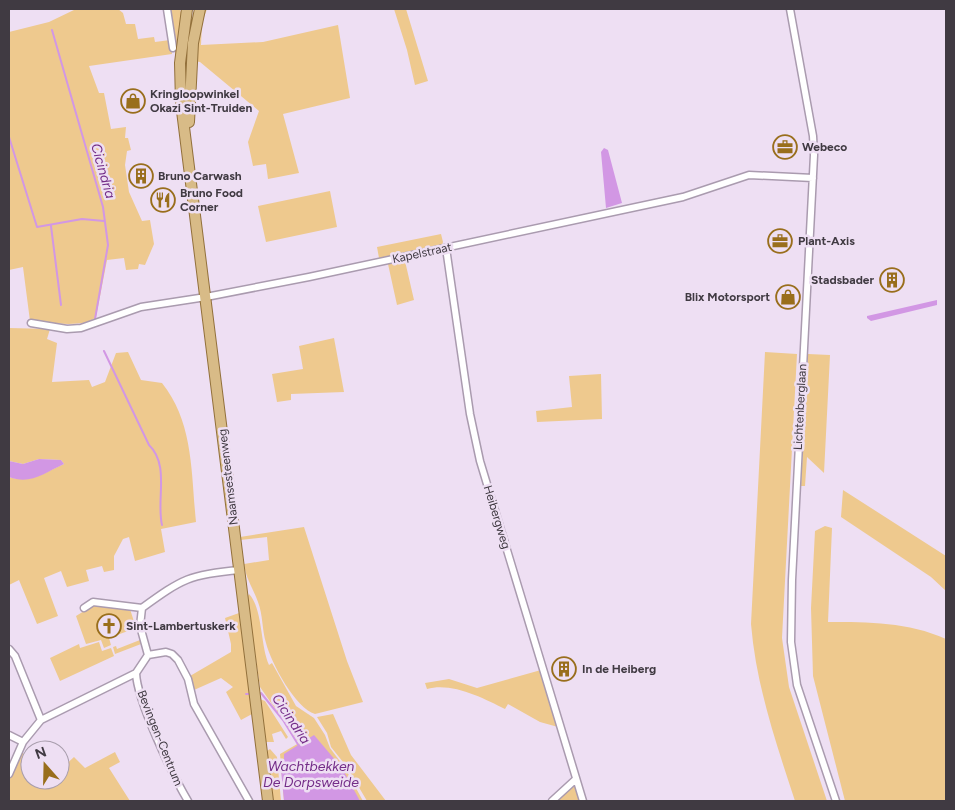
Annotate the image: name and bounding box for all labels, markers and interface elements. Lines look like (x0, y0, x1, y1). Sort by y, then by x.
place label: Kringloopwinkel Okazi Sint-Truiden (150, 87, 253, 115)
shop icon: Kringloopwinkel Okazi Sint-Truiden (120, 88, 146, 114)
office icon: Webeco (772, 134, 798, 160)
place label: Webeco (802, 140, 847, 154)
water label: Cicindria (87, 141, 119, 201)
building icon: Bruno Carwash (128, 163, 154, 189)
place label: Bruno Carwash (158, 169, 242, 183)
place label: Bruno Food Corner (180, 186, 243, 214)
restaurant icon: Bruno Food Corner (150, 187, 176, 213)
office icon: Plant-Axis (767, 228, 793, 254)
place label: Plant-Axis (798, 234, 855, 248)
street label: Kapelstraat (391, 240, 454, 266)
building icon: Stadsbader (879, 267, 905, 293)
place label: Stadsbader (811, 273, 874, 287)
shop icon: Blix Motorsport (775, 284, 801, 310)
place label: Blix Motorsport (685, 290, 770, 304)
street label: Lichtenberglaan (791, 363, 809, 450)
street label: Naamsesteenweg (215, 428, 241, 526)
street label: Heibergweg (481, 483, 513, 551)
church icon: Sint-Lambertuskerk (96, 613, 122, 639)
place label: Sint-Lambertuskerk (126, 619, 236, 633)
building icon: In de Heiberg (551, 656, 577, 682)
place label: In de Heiberg (582, 662, 656, 676)
street label: Bevingen-Centrum (134, 688, 186, 788)
water label: Cicindria (268, 691, 314, 747)
north arrow (20, 740, 70, 790)
text: N (33, 743, 49, 763)
water label: Wachtbekken De Dorpsweide (263, 758, 359, 791)

